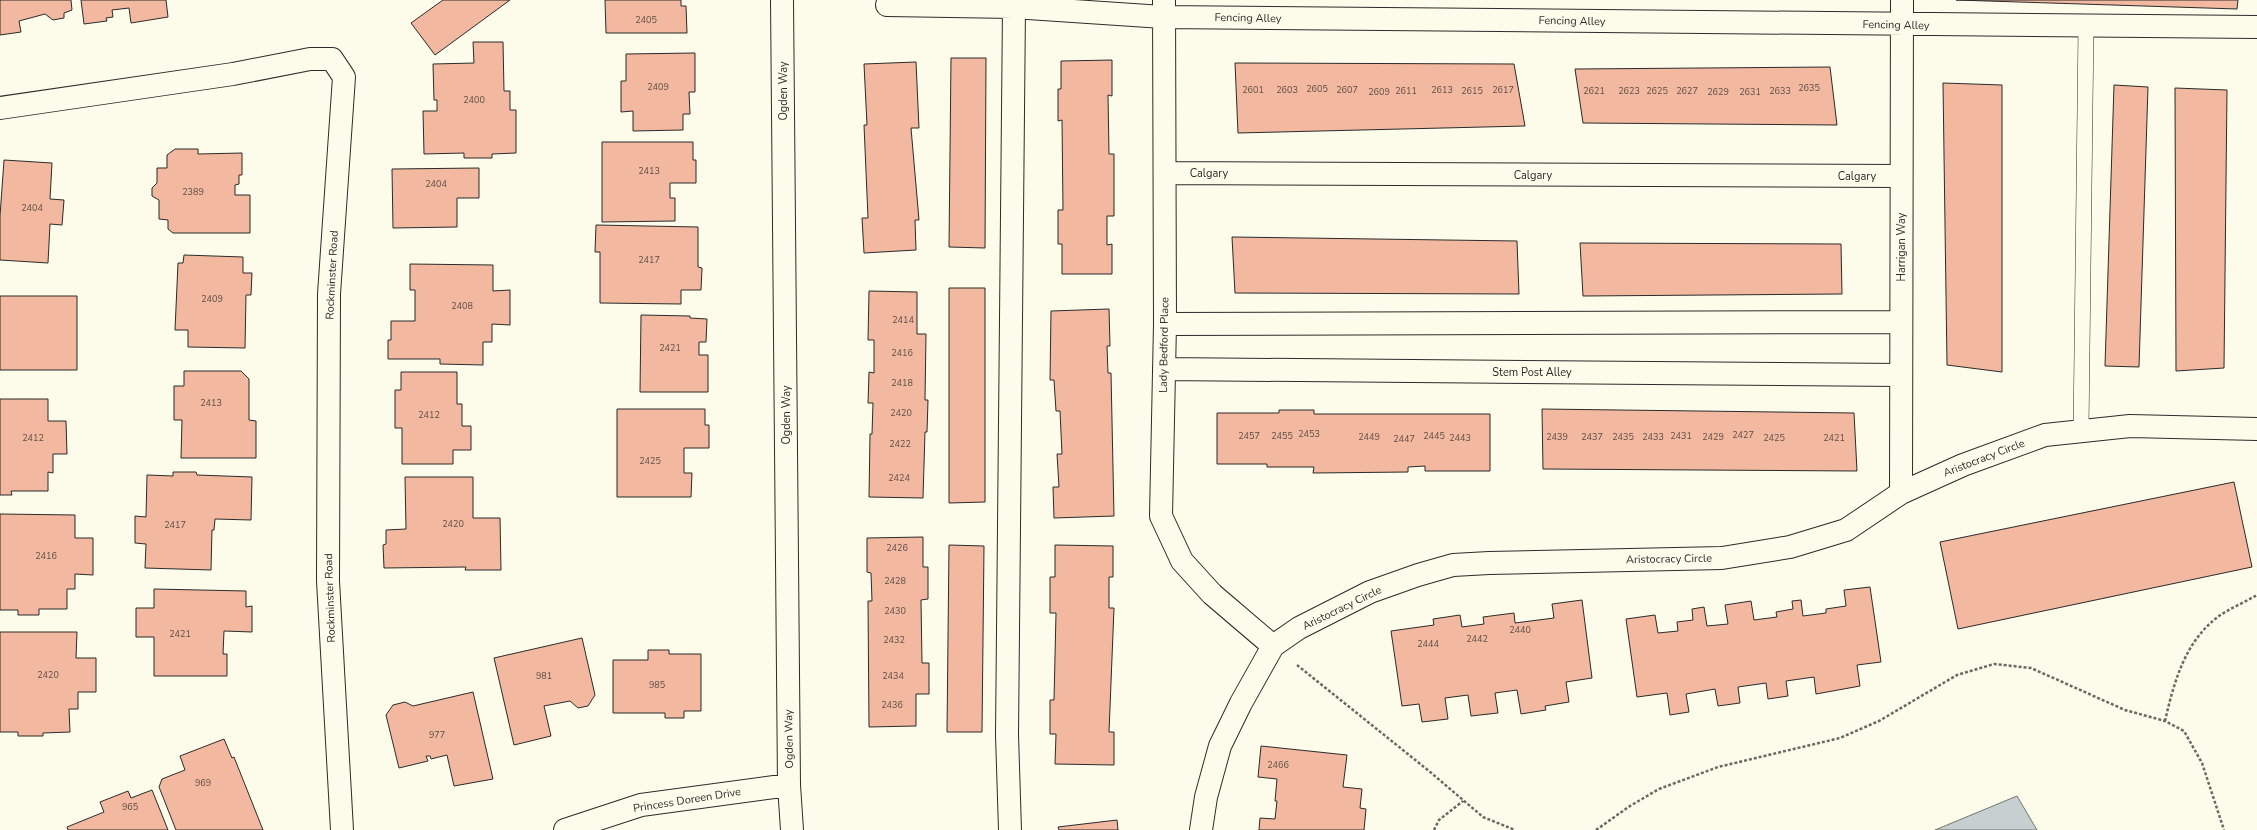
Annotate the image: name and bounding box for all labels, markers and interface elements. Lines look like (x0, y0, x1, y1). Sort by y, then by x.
street label: Fencing Alley (1214, 10, 1282, 26)
street label: Fencing Alley (1538, 13, 1606, 29)
house number: 2405 (635, 14, 657, 26)
street label: Fencing Alley (1862, 17, 1930, 33)
street label: Ogden Way (776, 61, 791, 121)
house number: 2409 (647, 81, 669, 93)
house number: 2635 (1798, 82, 1820, 94)
house number: 2605 (1306, 83, 1328, 95)
house number: 2601 (1242, 84, 1264, 96)
house number: 2603 (1276, 84, 1298, 96)
house number: 2607 (1336, 84, 1358, 96)
house number: 2613 (1431, 84, 1453, 96)
house number: 2617 (1492, 84, 1514, 96)
house number: 2611 (1395, 85, 1417, 97)
house number: 2615 (1461, 85, 1483, 97)
house number: 2621 (1583, 85, 1605, 97)
house number: 2623 (1618, 85, 1640, 97)
house number: 2625 (1646, 85, 1668, 97)
house number: 2627 (1676, 85, 1698, 97)
house number: 2633 (1769, 85, 1791, 97)
house number: 2609 (1368, 86, 1390, 98)
house number: 2629 (1707, 86, 1729, 98)
house number: 2631 (1739, 86, 1761, 98)
house number: 2400 (463, 94, 485, 106)
house number: 2413 (638, 165, 660, 177)
street label: Calgary (1190, 166, 1229, 181)
street label: Calgary (1514, 168, 1553, 183)
street label: Calgary (1838, 169, 1877, 184)
house number: 2404 (425, 178, 447, 190)
house number: 2389 (182, 186, 204, 198)
house number: 2404 (21, 202, 43, 214)
street label: Harrigan Way (1894, 212, 1909, 281)
street label: Rockminster Road (322, 230, 342, 320)
house number: 2417 (638, 254, 660, 266)
house number: 2409 (201, 293, 223, 305)
street label: Lady Bedford Place (1156, 297, 1172, 393)
house number: 2408 (451, 300, 473, 312)
house number: 2414 (892, 314, 914, 326)
house number: 2421 (659, 342, 681, 354)
house number: 2416 (891, 347, 913, 359)
street label: Stem Post Alley (1492, 365, 1572, 380)
house number: 2418 (891, 377, 913, 389)
street label: Ogden Way (779, 385, 794, 445)
house number: 2413 (200, 397, 222, 409)
house number: 2420 (890, 407, 912, 419)
house number: 2412 (418, 409, 440, 421)
house number: 2453 (1298, 428, 1320, 440)
house number: 2427 (1732, 429, 1754, 441)
house number: 2457 (1238, 430, 1260, 442)
house number: 2455 (1271, 430, 1293, 442)
house number: 2445 (1423, 430, 1445, 442)
house number: 2431 (1670, 430, 1692, 442)
house number: 2449 (1358, 431, 1380, 443)
house number: 2439 (1546, 431, 1568, 443)
house number: 2437 (1581, 431, 1603, 443)
house number: 2435 (1612, 431, 1634, 443)
house number: 2433 (1642, 431, 1664, 443)
house number: 2429 (1702, 431, 1724, 443)
house number: 2412 (22, 432, 44, 444)
house number: 2443 (1449, 432, 1471, 444)
house number: 2425 (1763, 432, 1785, 444)
house number: 2421 (1823, 432, 1845, 444)
house number: 2447 (1393, 433, 1415, 445)
street label: Aristocracy Circle (1941, 436, 2027, 480)
house number: 2422 (889, 438, 911, 450)
house number: 2425 (639, 455, 661, 467)
house number: 2424 (888, 472, 910, 484)
house number: 2420 (442, 518, 464, 530)
house number: 2417 (164, 519, 186, 531)
house number: 2426 (886, 542, 908, 554)
house number: 2416 (35, 550, 57, 562)
street label: Aristocracy Circle (1626, 551, 1712, 567)
street label: Rockminster Road (321, 553, 339, 643)
house number: 2428 (884, 575, 906, 587)
street label: Aristocracy Circle (1300, 582, 1384, 634)
house number: 2430 (884, 605, 906, 617)
house number: 2440 (1509, 624, 1531, 636)
house number: 2421 (169, 628, 191, 640)
house number: 2442 (1466, 633, 1488, 645)
house number: 2432 (883, 634, 905, 646)
house number: 2444 (1417, 638, 1439, 650)
house number: 2420 (37, 669, 59, 681)
house number: 981 (536, 670, 552, 682)
house number: 2434 (882, 670, 904, 682)
house number: 985 (649, 679, 665, 691)
house number: 2436 (881, 699, 903, 711)
street label: Ogden Way (781, 709, 797, 769)
house number: 977 (429, 729, 445, 741)
house number: 2466 (1267, 759, 1289, 771)
house number: 969 (195, 777, 211, 789)
street label: Princess Doreen Drive (632, 784, 742, 816)
house number: 965 (122, 801, 138, 813)

